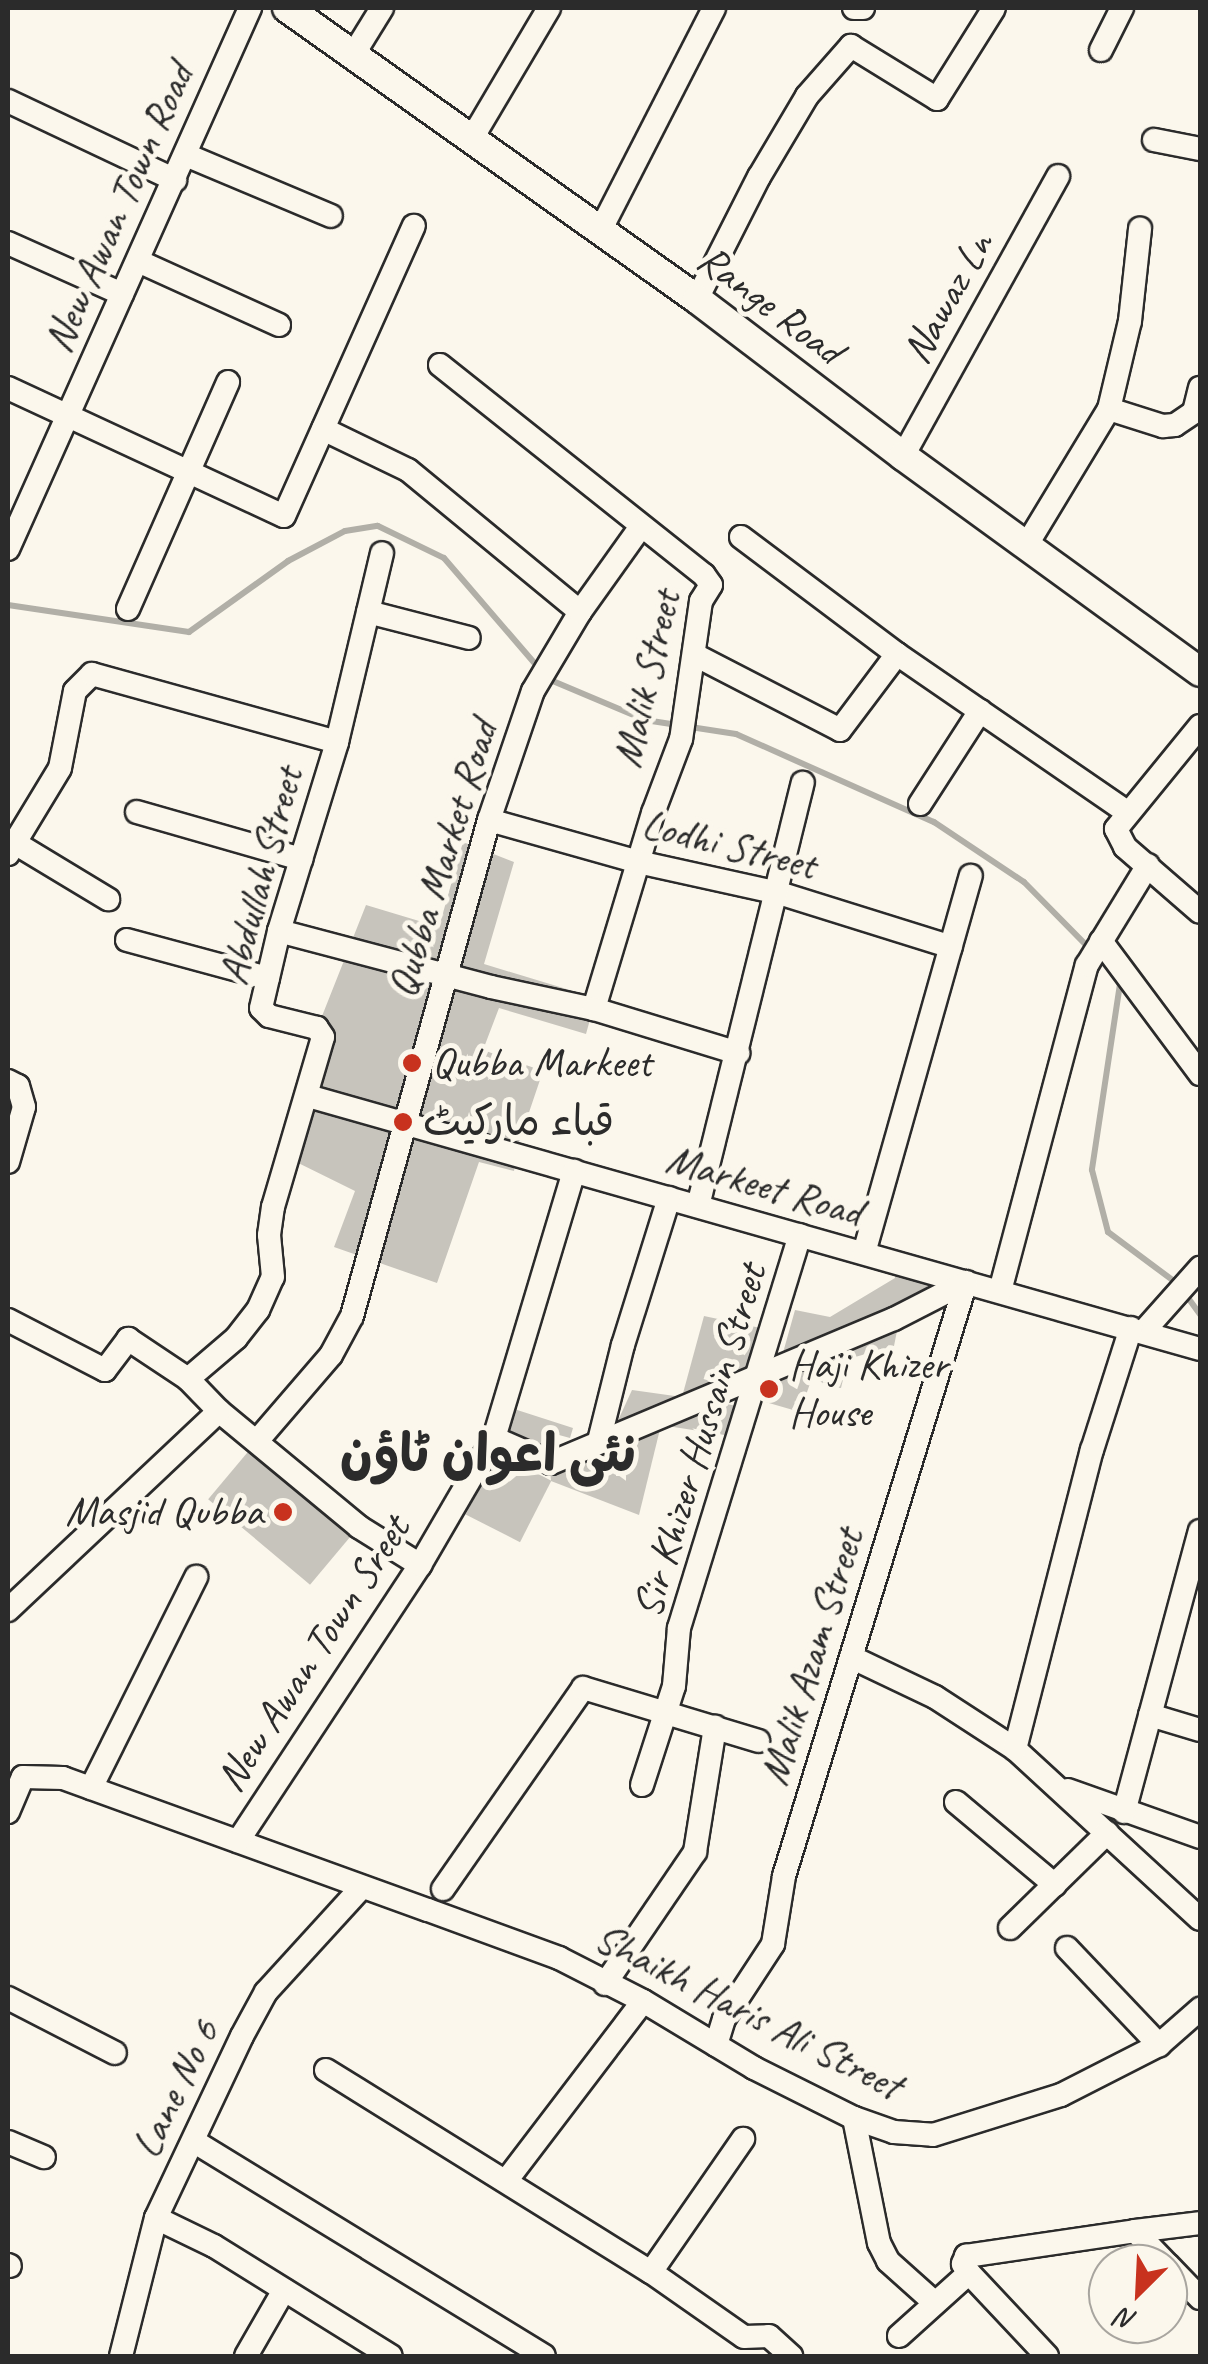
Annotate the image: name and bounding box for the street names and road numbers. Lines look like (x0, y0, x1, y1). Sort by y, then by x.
street label: New Awan Town Road (32, 55, 206, 361)
street label: Nawaz Ln (892, 224, 1004, 372)
street label: Range Road (688, 234, 852, 376)
street label: Malik Street (602, 585, 692, 773)
street label: Qubba Market Road (377, 714, 509, 1004)
street label: Abdullah Street (208, 762, 314, 990)
street label: Lodhi Street (637, 799, 821, 891)
street label: Markeet Road (661, 1134, 867, 1238)
street label: Sir Khizer Hussain Street (622, 1258, 778, 1624)
street label: New Awan Town Sreet (205, 1507, 421, 1801)
street label: Malik Azam Street (748, 1521, 876, 1793)
street label: Shaikh Haris Ali Street (586, 1913, 910, 2111)
street label: Lane No 6 (121, 2011, 231, 2167)

